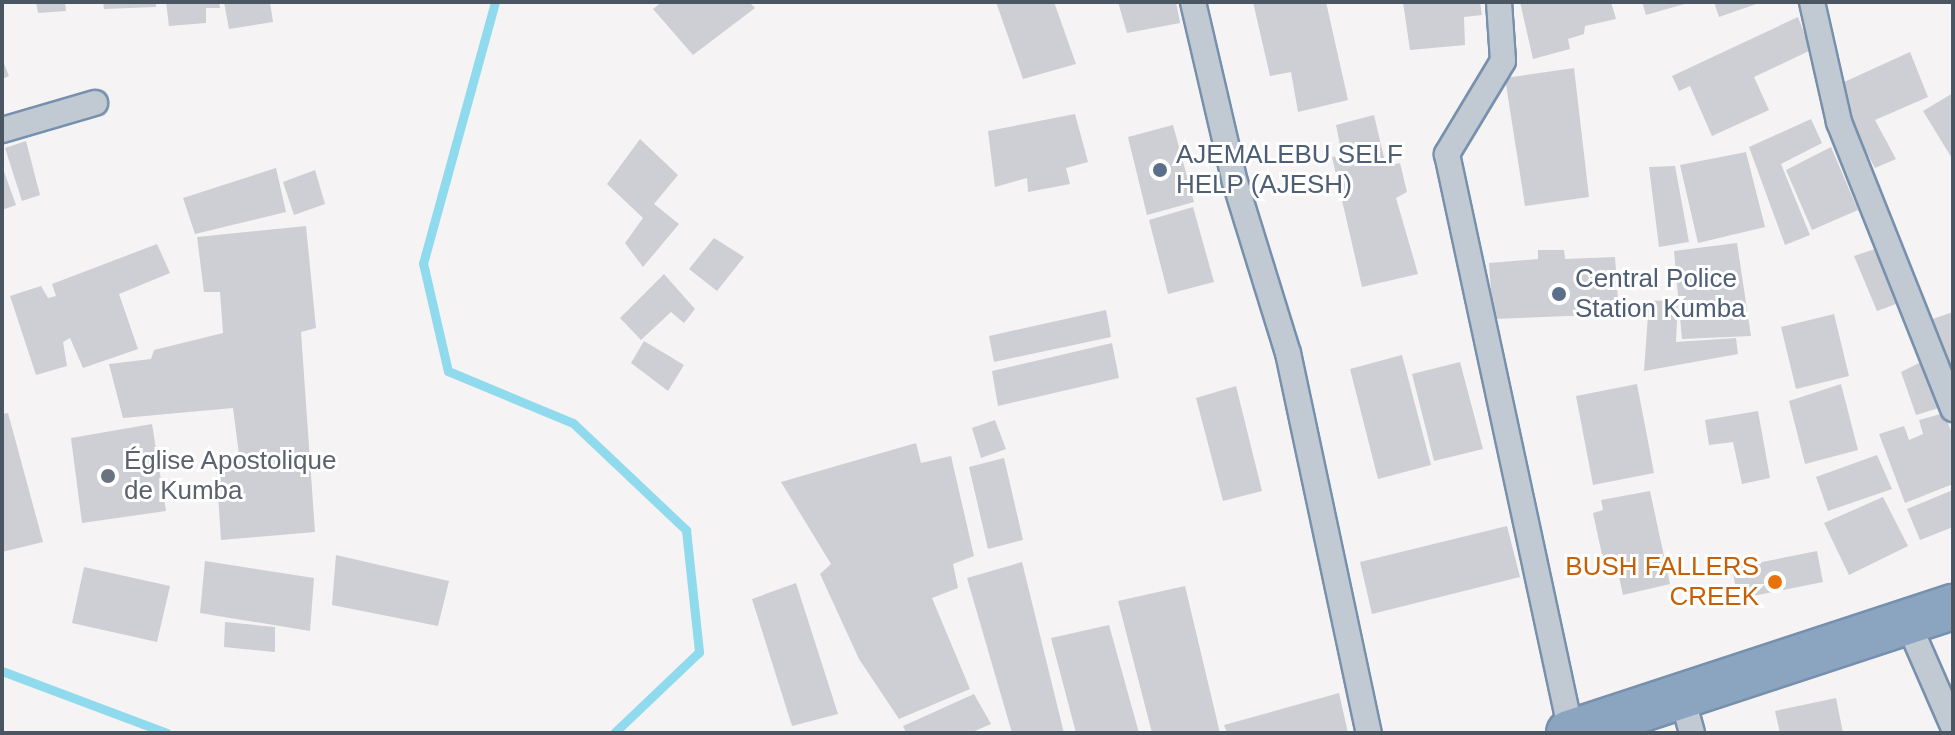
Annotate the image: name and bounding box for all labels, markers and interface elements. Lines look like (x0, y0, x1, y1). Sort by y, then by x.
place label: AJEMALEBU SELF HELP (AJESH) (1176, 139, 1403, 200)
marker: AJEMALEBU SELF HELP (AJESH) (1151, 161, 1169, 179)
place label: Central Police Station Kumba (1575, 263, 1746, 324)
marker: Central Police Station Kumba (1550, 285, 1568, 303)
place label: Église Apostolique de Kumba (124, 445, 338, 506)
marker: Église Apostolique de Kumba (99, 467, 117, 485)
place label: BUSH FALLERS CREEK (1565, 551, 1759, 612)
marker: BUSH FALLERS CREEK (1766, 573, 1784, 591)

